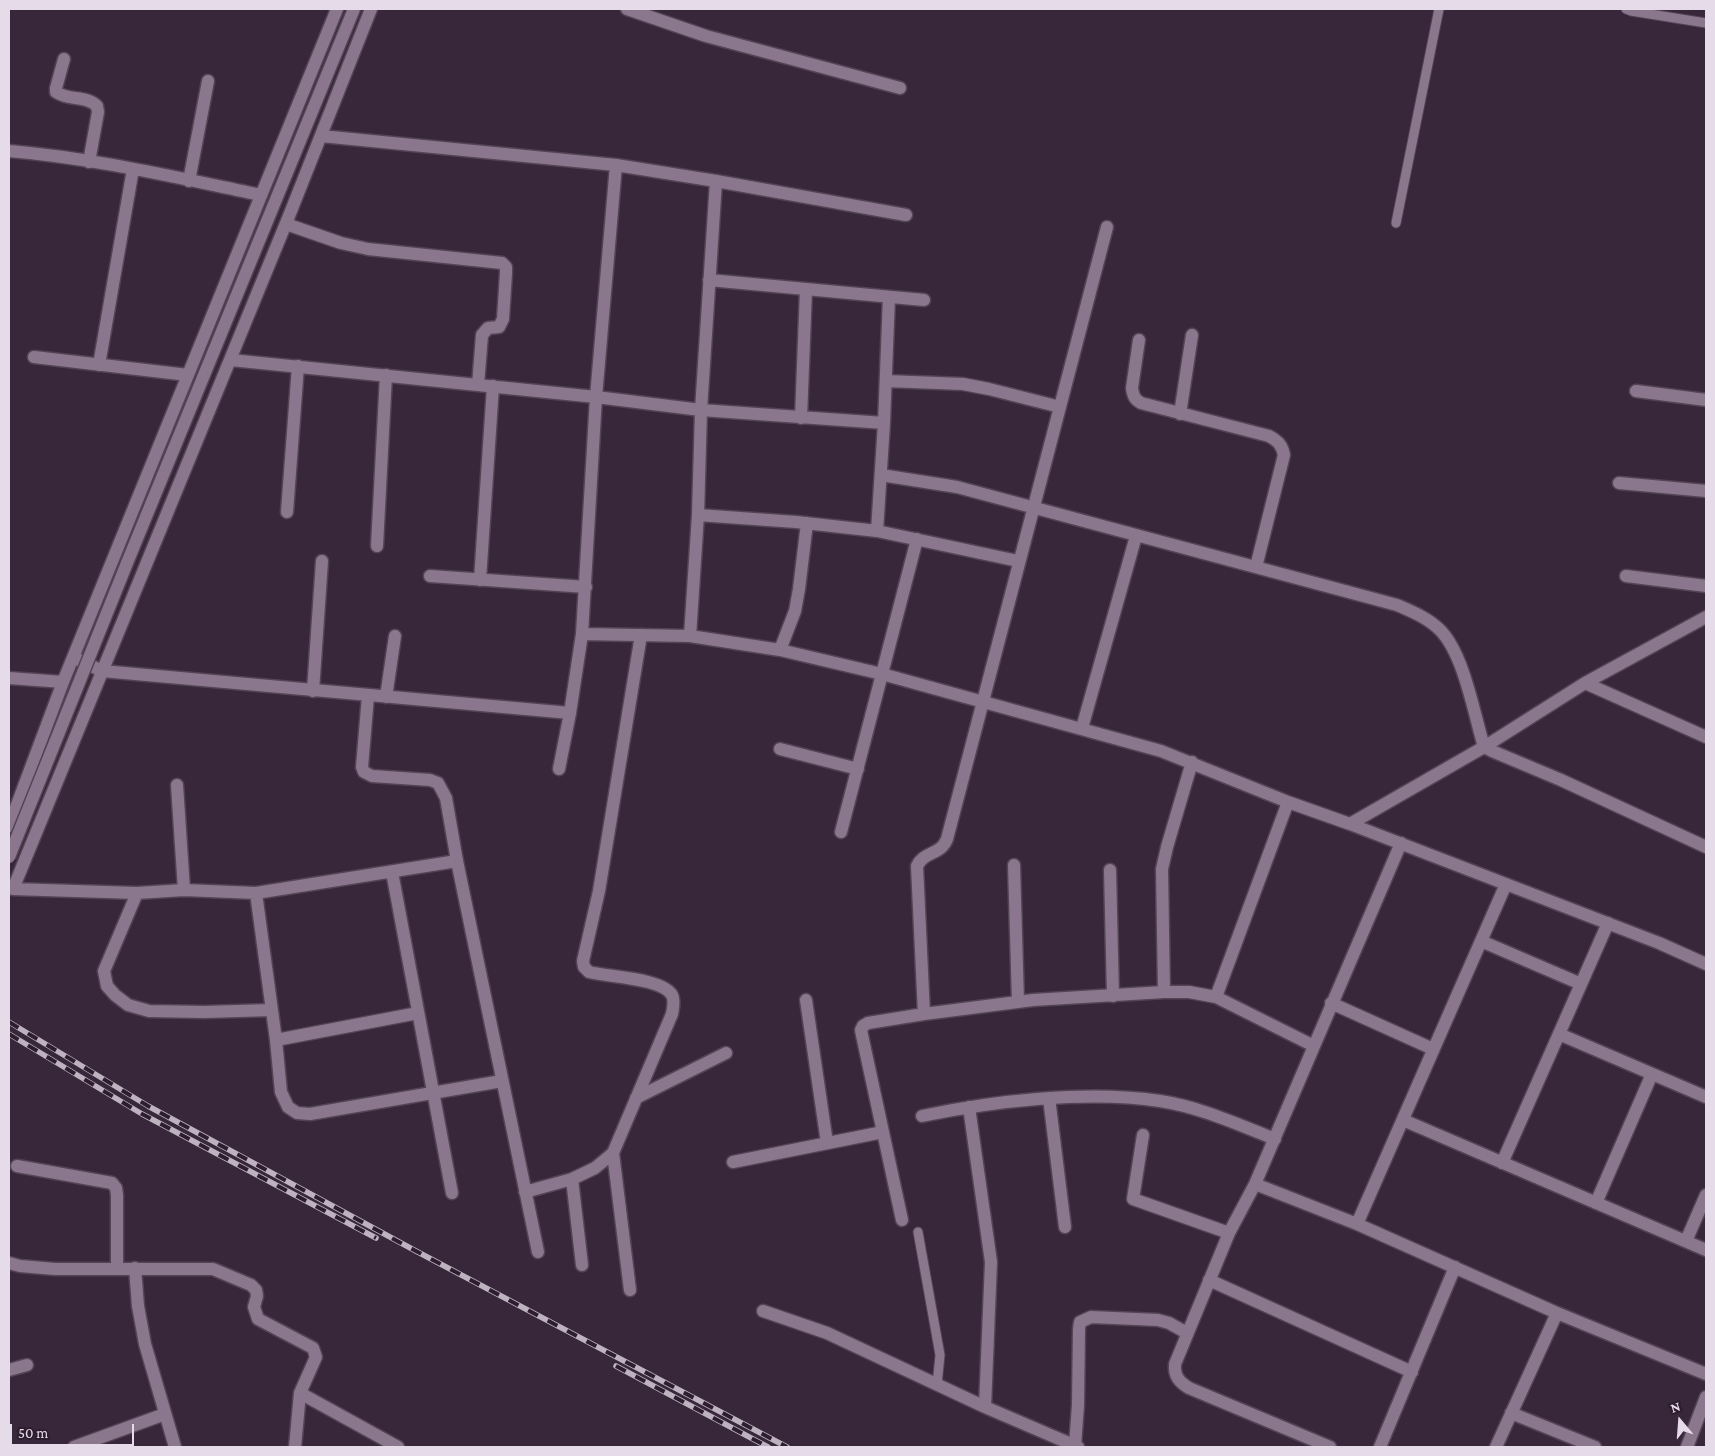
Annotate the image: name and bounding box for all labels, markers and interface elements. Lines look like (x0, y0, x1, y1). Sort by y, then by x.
north arrow (1655, 1396, 1705, 1446)
text: N (1668, 1398, 1682, 1416)
scale bar (12, 1414, 136, 1446)
text: 50 m (18, 1425, 48, 1441)

